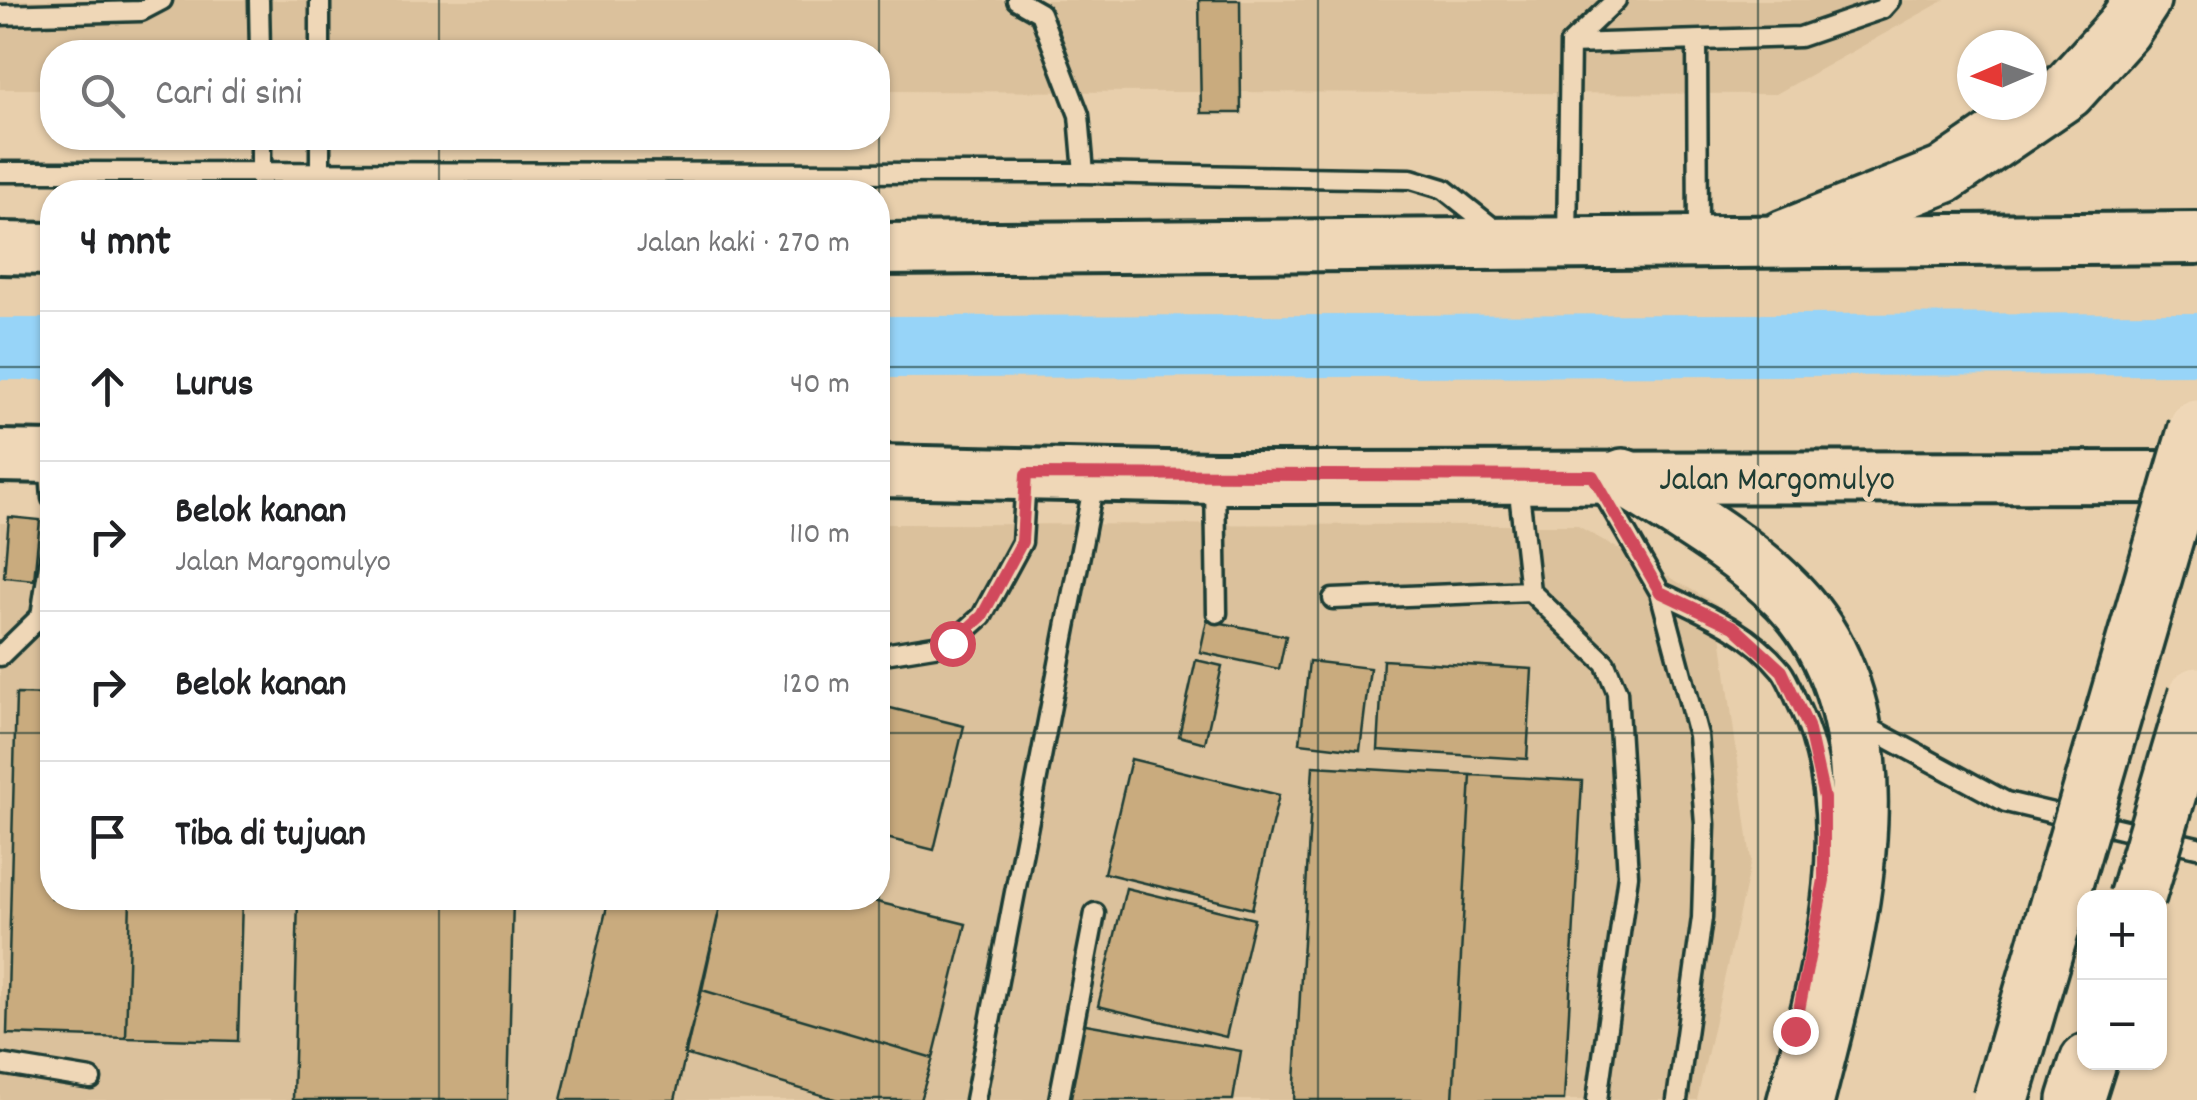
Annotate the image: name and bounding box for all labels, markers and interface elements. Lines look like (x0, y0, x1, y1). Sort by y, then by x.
north arrow (1957, 30, 2047, 120)
search box (40, 40, 890, 150)
icon: search (75, 68, 130, 123)
text: Cari di sini (155, 68, 302, 123)
text: 4 mnt (80, 215, 171, 275)
text: Jalan kaki · 270 m (637, 222, 850, 268)
icon: ahead (80, 359, 135, 414)
text: Lurus (175, 359, 253, 414)
text: 40 m (790, 363, 850, 409)
street label: Jalan Margomulyo (1659, 457, 1895, 507)
text: Belok kanan (175, 486, 346, 541)
icon: right (80, 509, 135, 564)
text: 110 m (789, 513, 850, 559)
text: Jalan Margomulyo (175, 541, 391, 587)
route start (930, 621, 976, 667)
icon: right (80, 659, 135, 714)
text: Belok kanan (175, 659, 346, 714)
text: 120 m (782, 663, 850, 709)
icon: arrive (80, 809, 135, 864)
text: Tiba di tujuan (175, 809, 366, 864)
map controls (2077, 890, 2167, 1070)
button: + (2077, 890, 2167, 980)
button: − (2077, 980, 2167, 1070)
route end (1773, 1009, 1819, 1055)

